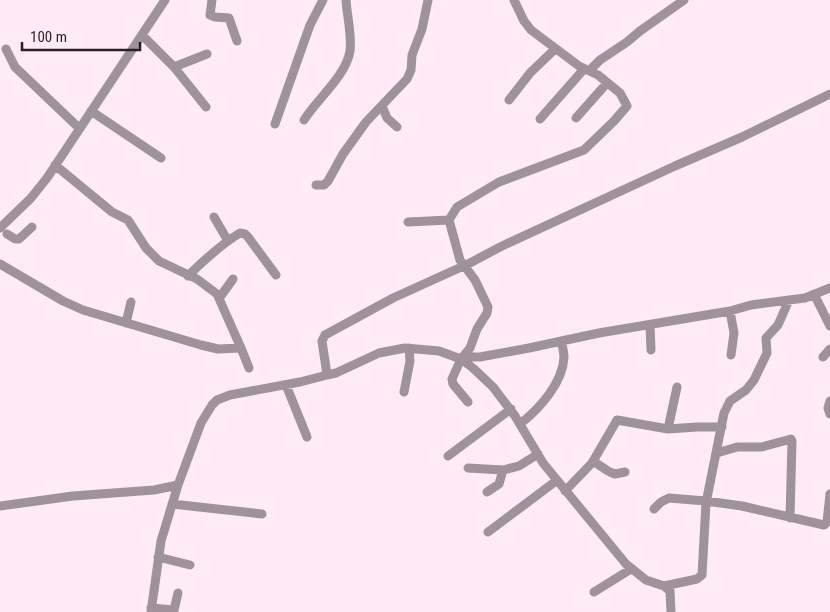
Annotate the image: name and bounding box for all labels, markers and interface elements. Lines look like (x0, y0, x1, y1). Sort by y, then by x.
scale bar (22, 20, 140, 52)
text: 100 m (30, 28, 67, 46)

